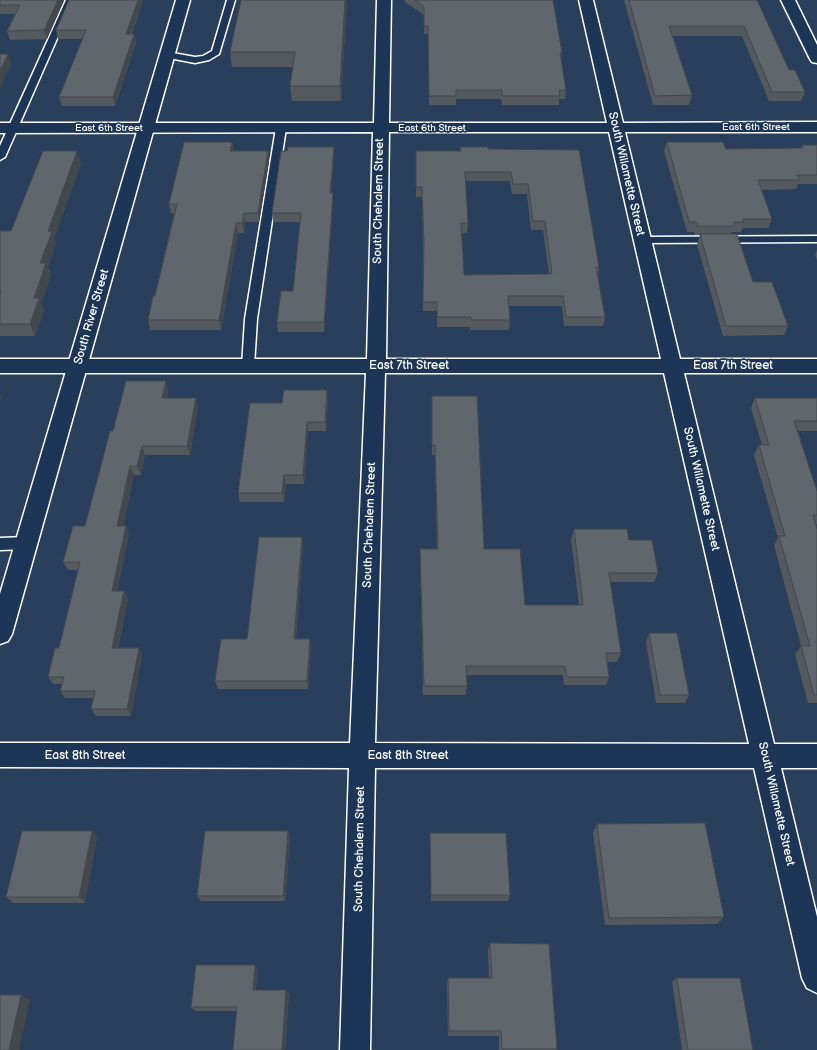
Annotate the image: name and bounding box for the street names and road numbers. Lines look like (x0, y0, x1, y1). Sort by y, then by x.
street label: South Willamette Street (605, 111, 647, 237)
street label: East 6th Street (722, 121, 790, 133)
street label: East 6th Street (75, 122, 143, 134)
street label: East 6th Street (398, 122, 466, 134)
street label: South Chehalem Street (371, 138, 387, 264)
street label: South River Street (72, 268, 112, 366)
street label: East 7th Street (369, 359, 449, 373)
street label: East 7th Street (693, 359, 773, 373)
street label: South Willamette Street (680, 426, 722, 552)
street label: South Chehalem Street (361, 462, 379, 588)
street label: South Willamette Street (755, 741, 797, 867)
street label: East 8th Street (44, 749, 126, 763)
street label: East 8th Street (367, 749, 449, 763)
street label: South Chehalem Street (352, 786, 368, 912)

